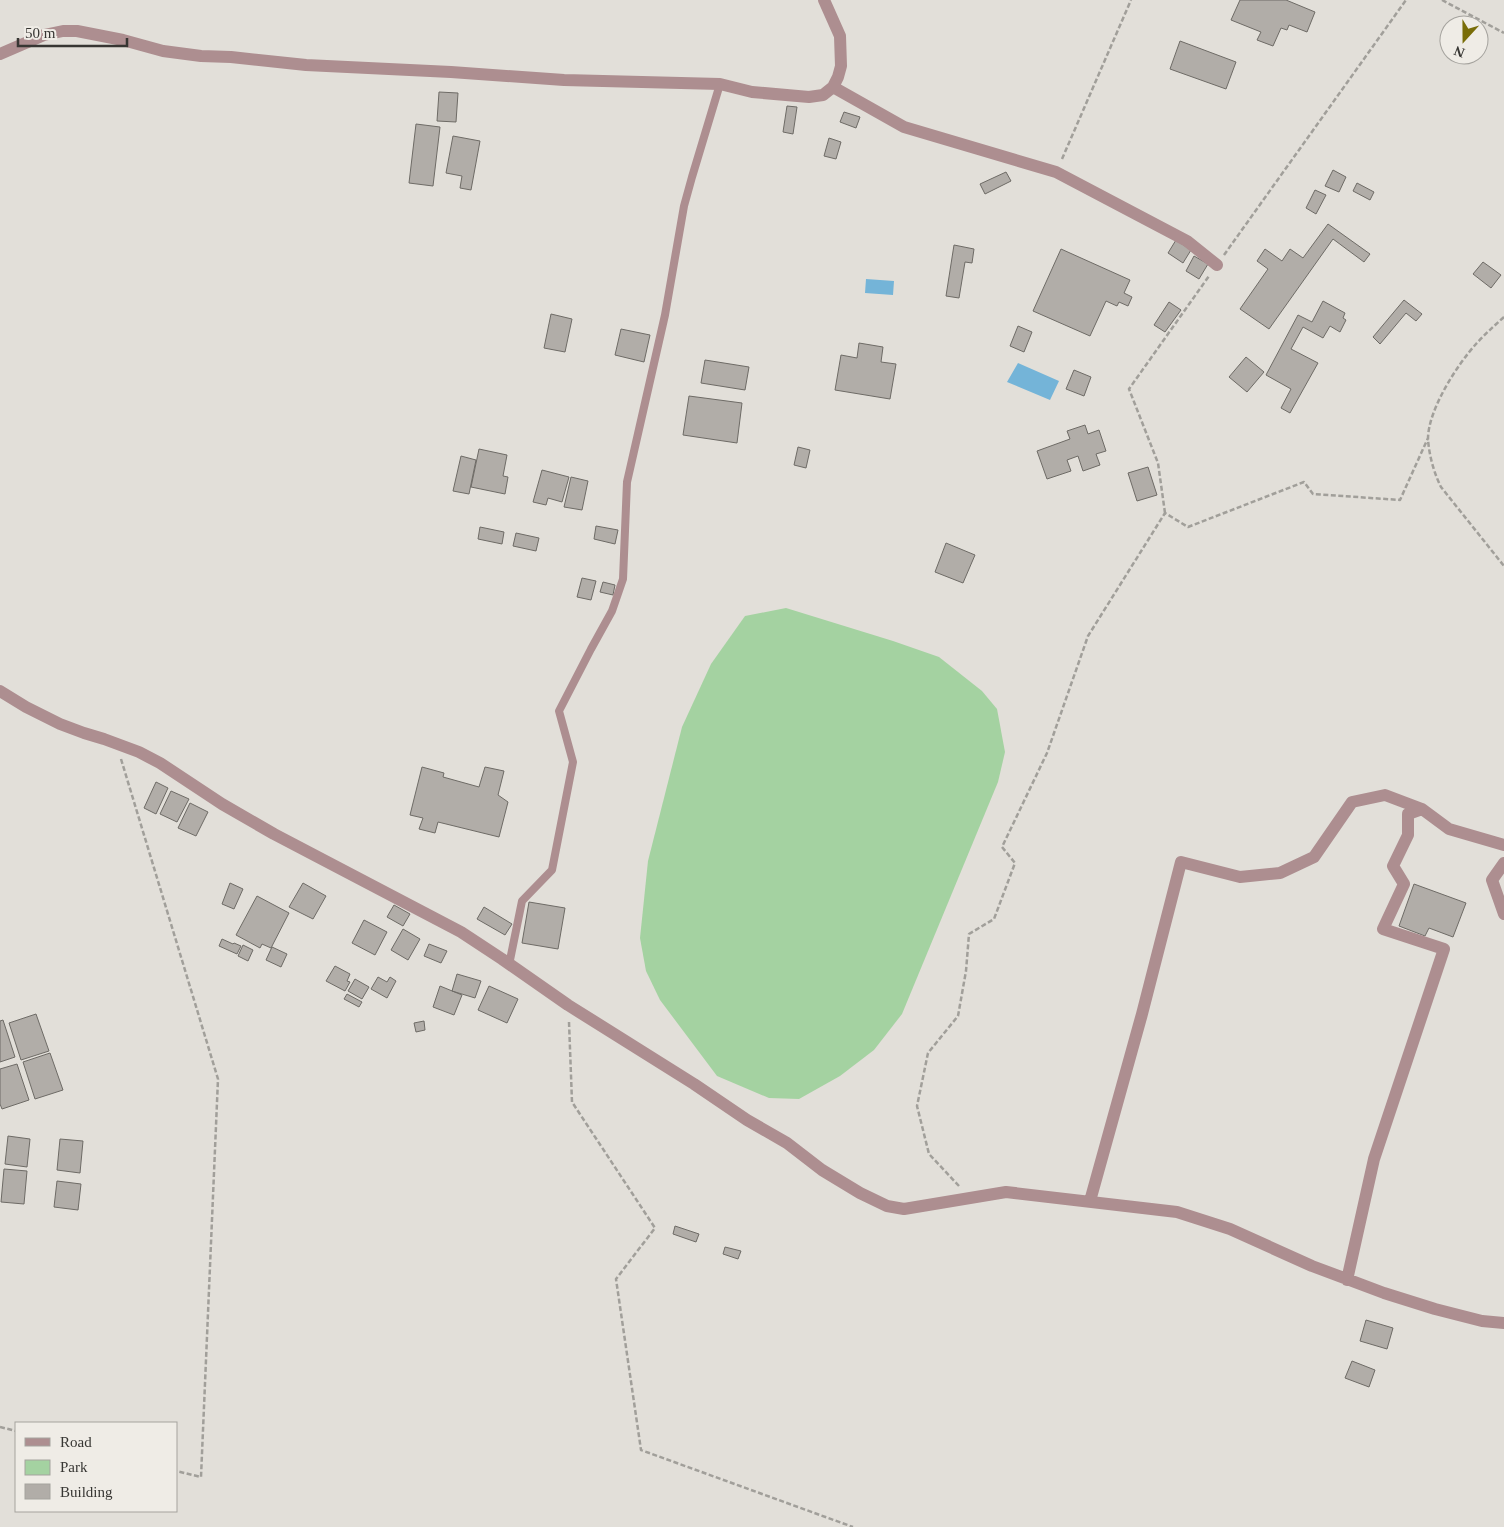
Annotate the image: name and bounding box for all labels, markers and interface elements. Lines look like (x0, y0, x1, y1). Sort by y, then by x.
scale bar (18, 15, 126, 47)
north arrow (1439, 15, 1489, 65)
text: 50 m (25, 25, 56, 41)
text: N (1452, 43, 1467, 60)
legend (15, 1422, 178, 1512)
text: Road (60, 1434, 92, 1450)
text: Park (60, 1459, 88, 1475)
text: Building (60, 1484, 113, 1500)

